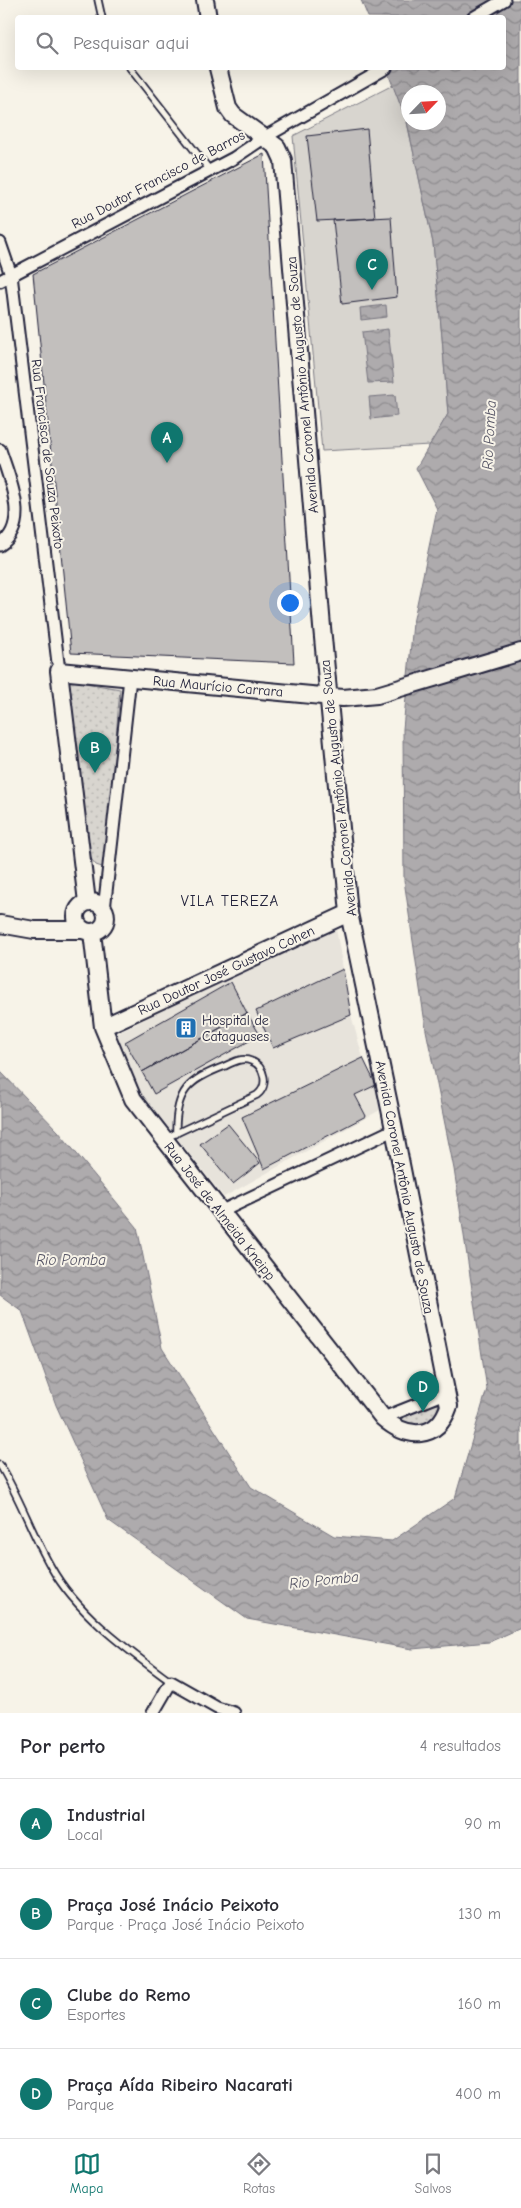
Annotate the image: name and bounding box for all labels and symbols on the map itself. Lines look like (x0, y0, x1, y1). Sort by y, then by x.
north arrow (401, 85, 446, 130)
street label: Rua Doutor Francisco de Barros (69, 126, 248, 232)
pin: C (356, 249, 388, 290)
street label: Avenida Coronel Antônio Augusto de Souza (283, 256, 322, 514)
street label: Rua Francisca de Souza Peixoto (27, 358, 68, 550)
water label: Rio Pomba (478, 399, 500, 470)
pin: A (151, 422, 183, 463)
your location (277, 590, 303, 616)
street label: Avenida Coronel Antônio Augusto de Souza (317, 659, 360, 917)
street label: Rua Maurício Carrara (152, 672, 284, 701)
pin: B (79, 732, 111, 773)
district label: VILA TEREZA (181, 892, 279, 910)
street label: Rua Doutor José Gustavo Cohen (135, 922, 317, 1019)
place label: Hospital de Cataguases (202, 1012, 269, 1045)
building icon: Hospital de Cataguases (174, 1016, 198, 1040)
street label: Avenida Coronel Antônio Augusto de Souza (372, 1059, 437, 1315)
street label: Rua José de Almeida Kneipp (160, 1139, 279, 1284)
water label: Rio Pomba (36, 1251, 106, 1269)
pin: D (407, 1371, 439, 1412)
water label: Rio Pomba (288, 1567, 360, 1593)

